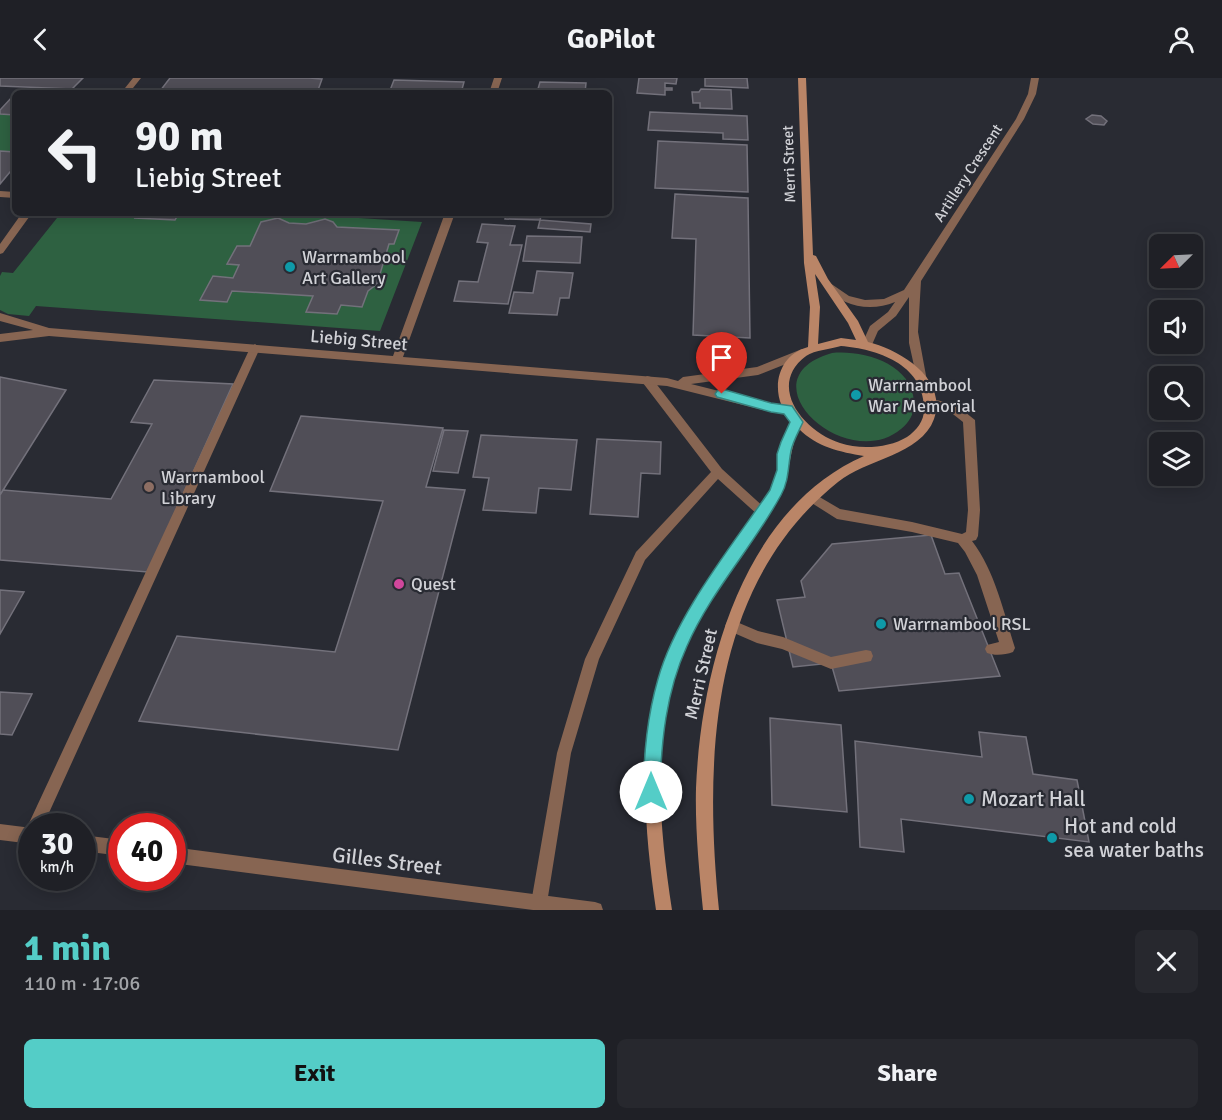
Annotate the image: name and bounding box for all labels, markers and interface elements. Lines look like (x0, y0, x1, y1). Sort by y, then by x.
icon: back (24, 23, 57, 56)
text: GoPilot (567, 23, 655, 56)
icon: person (1165, 23, 1198, 56)
text: 90 m (135, 111, 224, 162)
icon: left (36, 114, 114, 192)
street label: Artillery Crescent (930, 121, 1006, 225)
street label: Merri Street (779, 125, 799, 203)
text: Liebig Street (135, 162, 282, 195)
north arrow (1149, 234, 1203, 288)
map controls (1149, 234, 1203, 486)
place label: Warrnambool Art Gallery (302, 246, 406, 289)
marker: Warrnambool Art Gallery (283, 260, 297, 274)
button: sound (1149, 300, 1203, 354)
street label: Liebig Street (309, 325, 409, 355)
pin (696, 332, 747, 394)
icon: arrive (705, 341, 738, 374)
button: search (1149, 366, 1203, 420)
place label: Warrnambool War Memorial (868, 374, 976, 417)
marker: Warrnambool War Memorial (849, 388, 863, 402)
button: layers (1149, 432, 1203, 486)
place label: Warrnambool Library (161, 466, 265, 509)
marker: Warrnambool Library (142, 480, 156, 494)
place label: Quest (411, 573, 456, 595)
marker: Quest (392, 577, 406, 591)
place label: Warrnambool RSL (893, 613, 1031, 635)
marker: Warrnambool RSL (874, 617, 888, 631)
street label: Merri Street (680, 626, 722, 722)
position arrow (619, 760, 683, 824)
place label: Mozart Hall (981, 786, 1086, 812)
marker: Mozart Hall (962, 792, 976, 806)
speed limit sign: 40 (108, 813, 186, 891)
place label: Hot and cold sea water baths (1064, 813, 1204, 863)
text: 30 (41, 826, 73, 863)
marker: Hot and cold sea water baths (1045, 831, 1059, 845)
street label: Gilles Street (331, 841, 443, 881)
text: km/h (40, 858, 74, 876)
text: 1 min (24, 926, 111, 971)
button: close (1135, 930, 1198, 993)
text: 110 m · 17:06 (24, 971, 140, 996)
button: Exit (24, 1039, 605, 1108)
button: Share (617, 1039, 1198, 1108)

